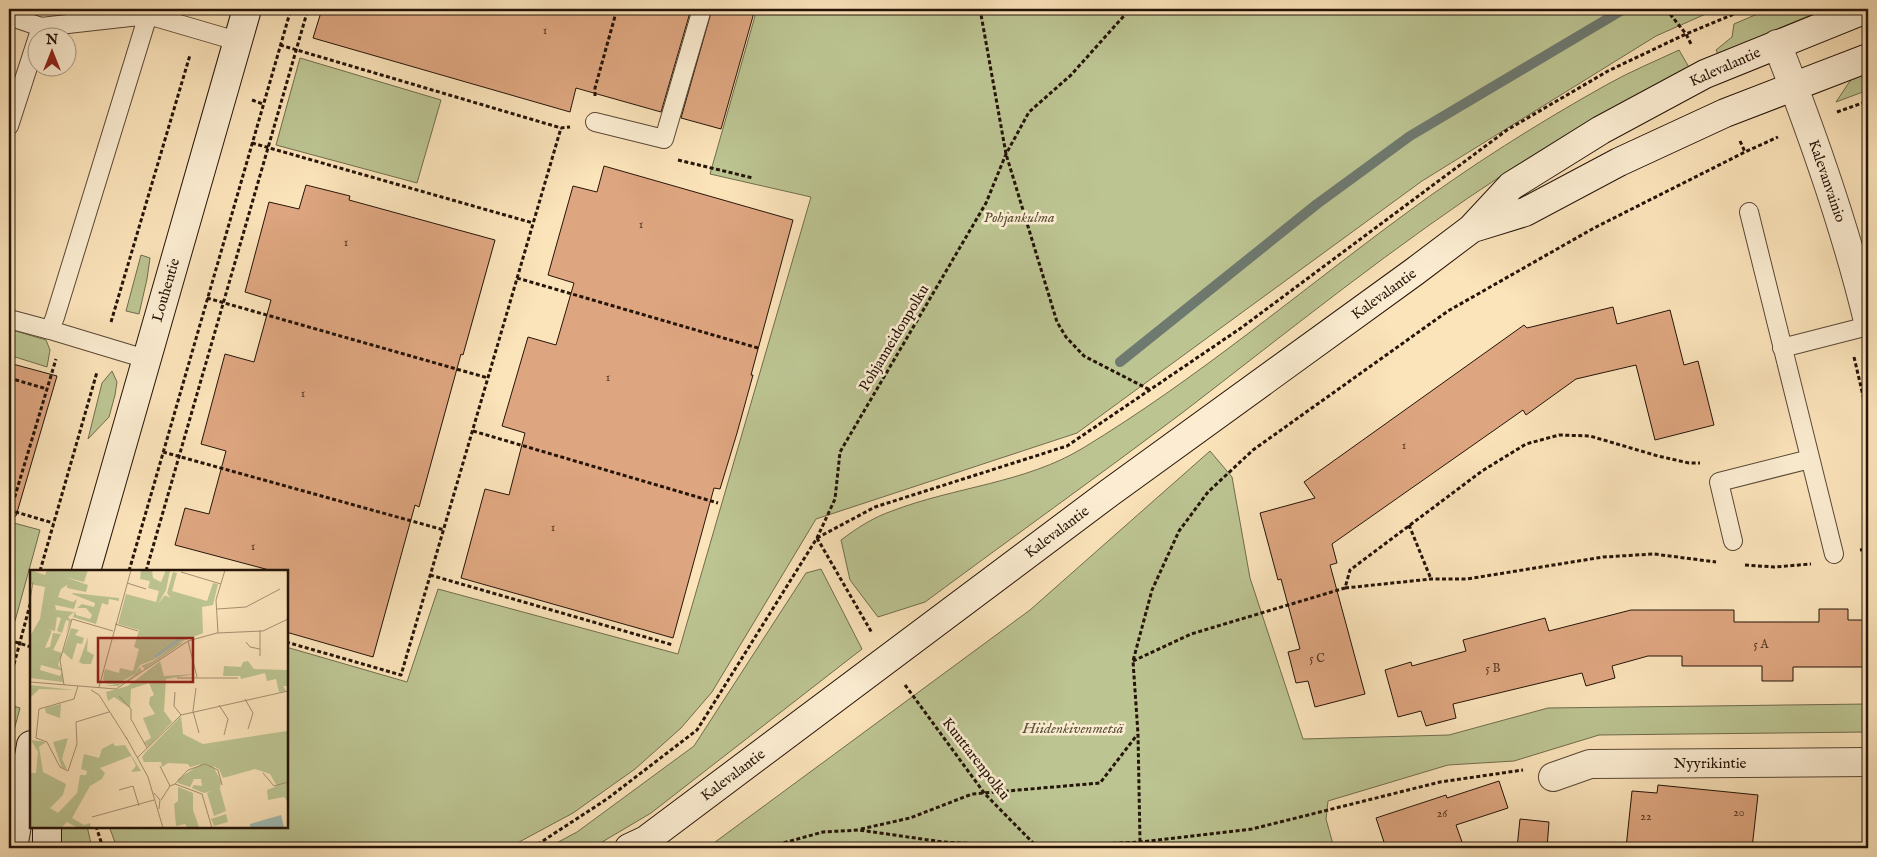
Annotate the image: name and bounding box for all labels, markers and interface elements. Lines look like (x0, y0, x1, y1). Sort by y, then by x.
house number: 1 (543, 23, 547, 38)
north arrow (28, 28, 78, 78)
text: N (45, 31, 58, 49)
street label: Kalevalantie (1686, 43, 1764, 91)
street label: Kalevanvainio (1804, 137, 1850, 225)
park label: Pohjankulma (983, 208, 1055, 227)
house number: 1 (639, 217, 643, 232)
house number: 1 (344, 235, 348, 250)
street label: Louhentie (148, 256, 184, 324)
street label: Kalevalantie (1348, 264, 1420, 324)
street label: Pohjanneidonpolku (855, 281, 933, 395)
house number: 1 (606, 370, 610, 385)
house number: 1 (301, 386, 305, 401)
house number: 1 (1402, 438, 1406, 453)
street label: Kalevalantie (1021, 502, 1093, 562)
house number: 1 (551, 520, 555, 535)
house number: 1 (251, 539, 255, 554)
inset map (30, 570, 288, 827)
house number: 5 A (1753, 637, 1769, 652)
house number: 5 C (1309, 651, 1325, 666)
house number: 5 B (1486, 661, 1501, 676)
street label: Kuuttarenpolku (938, 714, 1014, 804)
park label: Hiidenkivenmetsä (1022, 719, 1125, 738)
street label: Kalevalantie (697, 745, 769, 805)
street label: Nyyrikintie (1674, 754, 1747, 773)
house number: 20 (1733, 805, 1745, 820)
house number: 26 (1437, 806, 1448, 821)
house number: 22 (1640, 809, 1652, 824)

